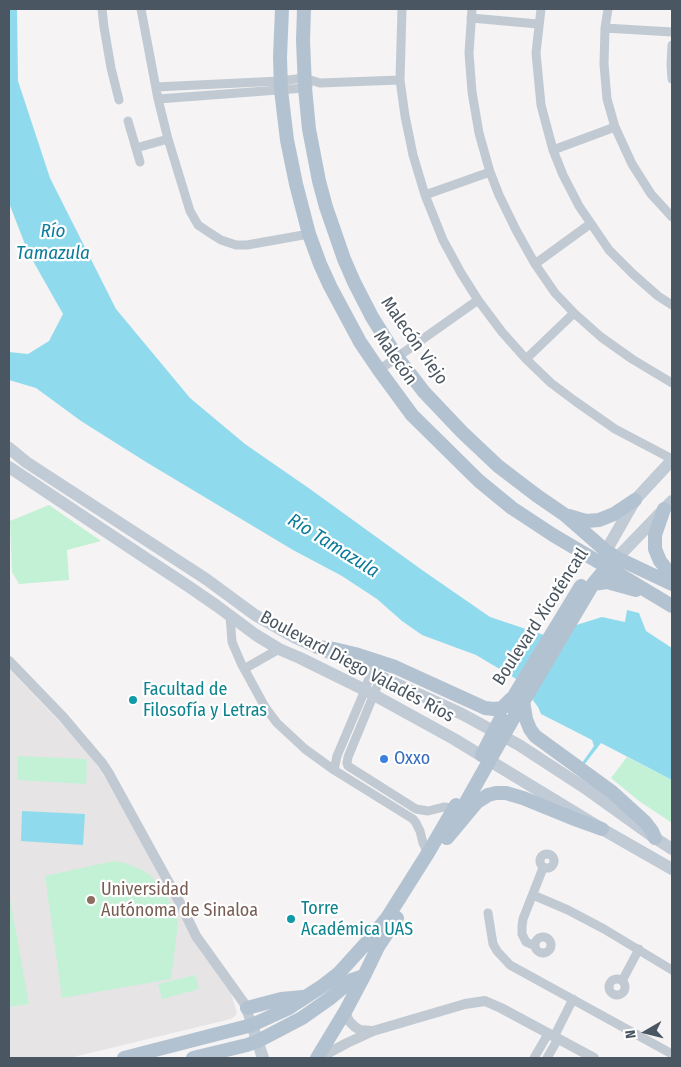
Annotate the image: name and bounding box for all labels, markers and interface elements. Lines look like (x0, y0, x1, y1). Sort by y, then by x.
water label: Río Tamazula (16, 221, 90, 265)
street label: Malecón Viejo (376, 293, 452, 389)
street label: Malecón (369, 327, 421, 389)
water label: Río Tamazula (283, 509, 383, 583)
street label: Boulevard Xicoténcatl (489, 544, 593, 690)
street label: Boulevard Diego Valadés Ríos (256, 607, 458, 727)
place label: Facultad de Filosofía y Letras (143, 679, 267, 722)
marker: Facultad de Filosofía y Letras (127, 694, 139, 706)
place label: Oxxo (394, 748, 430, 770)
marker: Oxxo (378, 753, 390, 765)
place label: Universidad Autónoma de Sinaloa (101, 879, 258, 922)
marker: Universidad Autónoma de Sinaloa (85, 894, 97, 906)
place label: Torre Académica UAS (301, 898, 413, 941)
marker: Torre Académica UAS (285, 913, 297, 925)
north arrow (621, 1007, 671, 1057)
text: N (622, 1029, 640, 1040)

